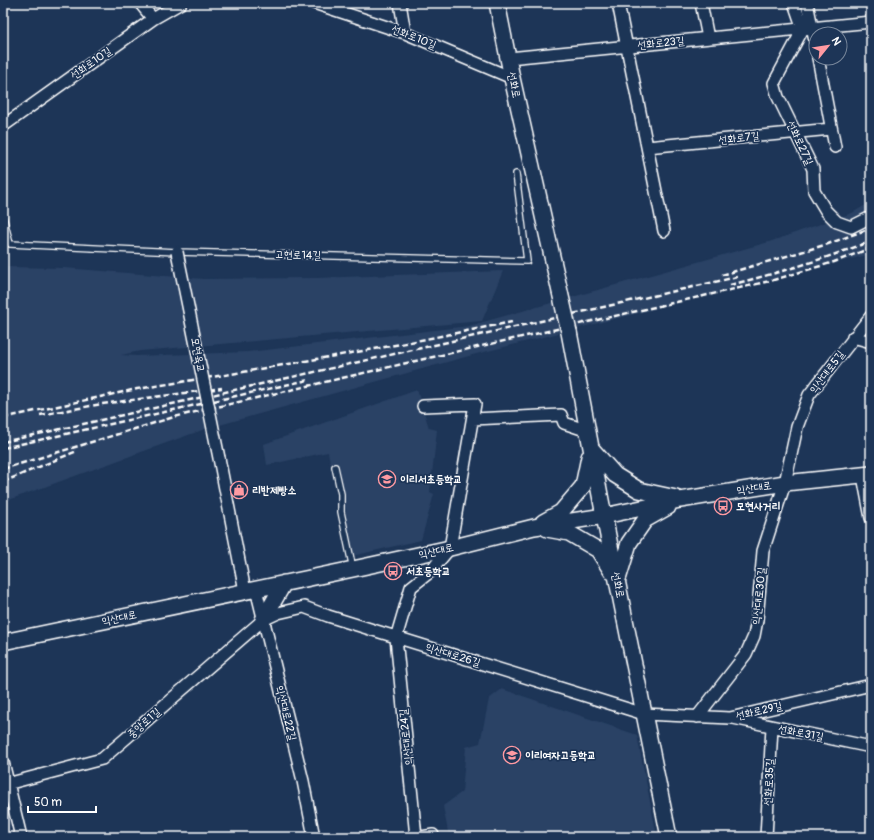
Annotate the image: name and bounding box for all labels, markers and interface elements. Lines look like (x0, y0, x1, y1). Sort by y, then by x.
street label: 선화로10길 (390, 22, 438, 52)
north arrow (808, 26, 848, 66)
street label: 선화로23길 (637, 34, 685, 52)
text: N (829, 35, 844, 48)
street label: 선화로10길 (68, 44, 114, 82)
street label: 선화로 (505, 71, 523, 99)
street label: 선화로27길 (784, 119, 816, 167)
street label: 선화로7길 (718, 129, 760, 147)
street label: 고현로14길 (275, 248, 321, 262)
street label: 모현육교 (188, 336, 208, 374)
street label: 익산대로5길 (807, 348, 847, 396)
school or university icon: 이리서초등학교 (377, 469, 397, 489)
place label: 이리서초등학교 (400, 473, 462, 486)
street label: 익산대로 (735, 479, 773, 497)
shop icon: 리반제빵소 (229, 480, 249, 500)
place label: 리반제빵소 (252, 484, 296, 497)
bus stop icon: 모현사거리 (713, 496, 733, 516)
place label: 모현사거리 (736, 500, 780, 513)
street label: 익산대로 (417, 541, 455, 561)
bus stop icon: 서초등학교 (383, 561, 403, 581)
place label: 서초등학교 (406, 565, 450, 578)
street label: 익산대로30길 (750, 566, 769, 625)
street label: 선화로 (609, 571, 627, 599)
street label: 익산대로 (100, 608, 138, 628)
street label: 익산대로26길 (424, 640, 482, 670)
street label: 익산대로22길 (273, 684, 299, 742)
street label: 선화로29길 (735, 699, 784, 723)
street label: 중앙로1길 (125, 705, 163, 741)
street label: 익산대로24길 (397, 708, 415, 766)
street label: 선화로31길 (777, 722, 825, 744)
school or university icon: 이리여자고등학교 (502, 745, 522, 765)
place label: 이리여자고등학교 (525, 749, 596, 762)
street label: 선화로35길 (761, 758, 777, 806)
scale bar (28, 788, 96, 814)
text: 50 m (34, 795, 62, 810)

